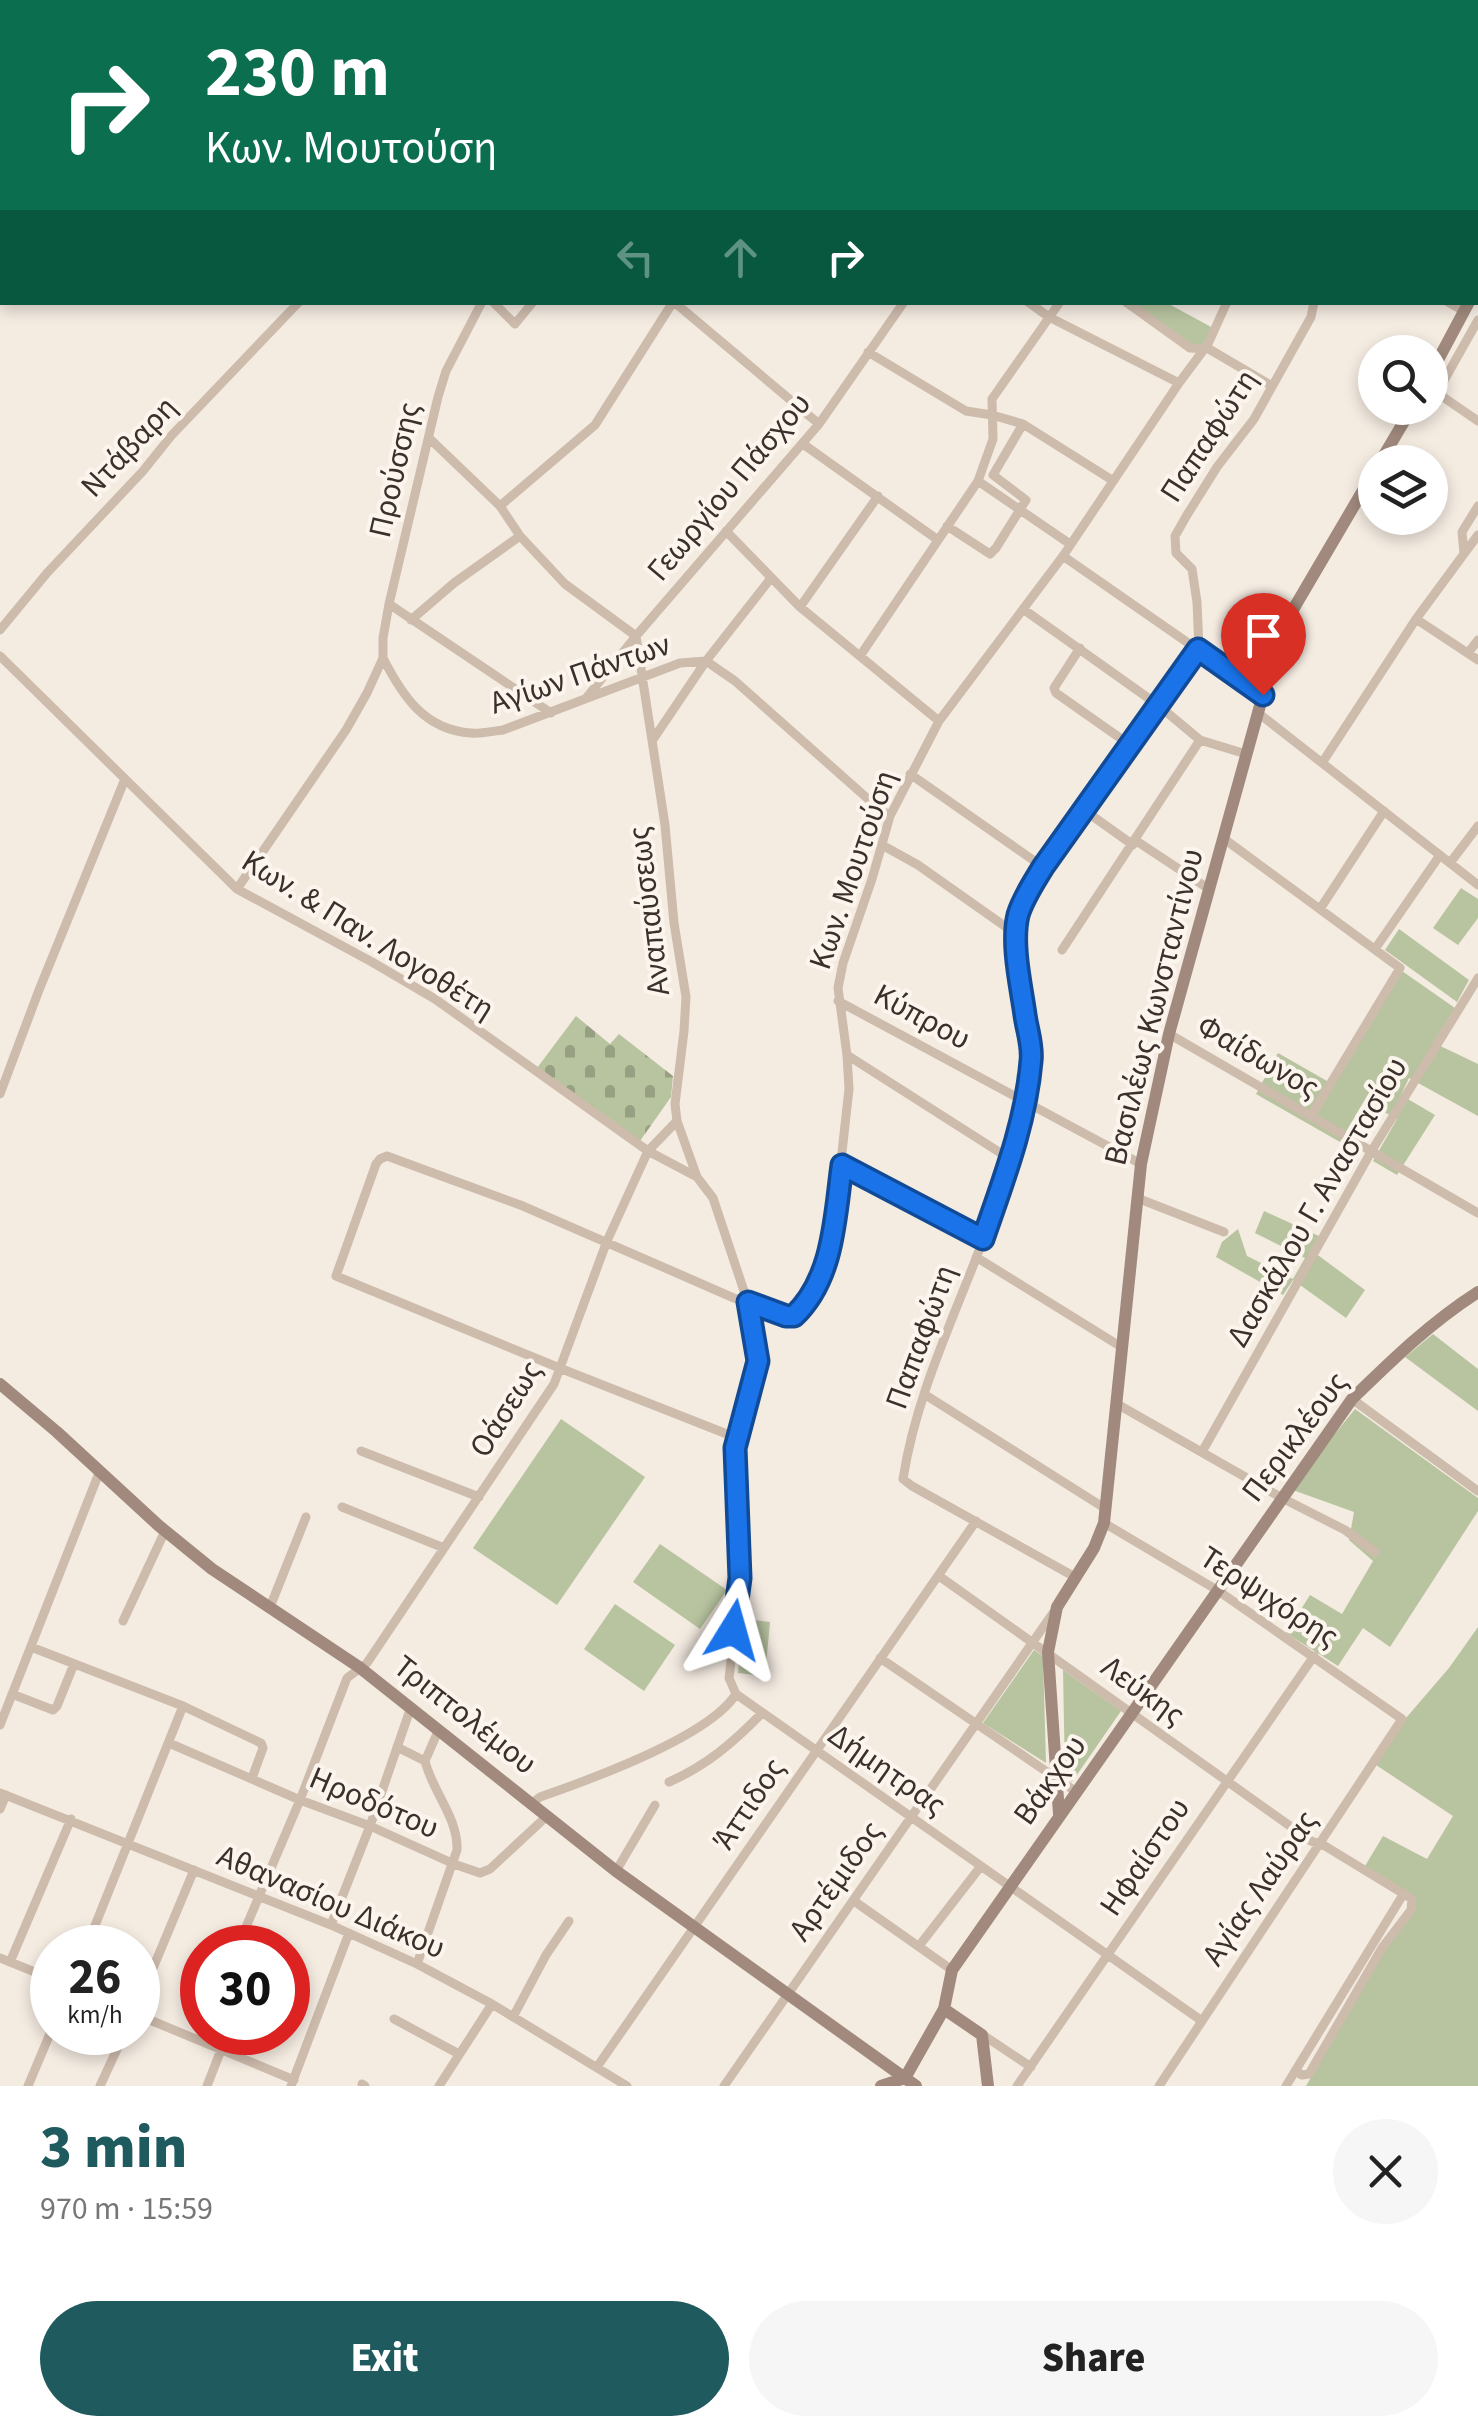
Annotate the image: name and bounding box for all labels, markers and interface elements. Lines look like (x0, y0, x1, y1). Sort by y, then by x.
text: 230 m (205, 23, 390, 123)
icon: right (40, 40, 170, 170)
text: Κων. Μουτούση (205, 116, 497, 180)
icon: left (608, 230, 663, 285)
icon: ahead (713, 230, 768, 285)
icon: right (818, 230, 873, 285)
map controls (1358, 335, 1448, 535)
button: search (1358, 335, 1448, 425)
street label: Παπαφώτη (1149, 360, 1269, 512)
street label: Γεωργίου Πάσχου (636, 383, 822, 591)
street label: Ντάβαρη (70, 386, 188, 508)
street label: Προύσσης (357, 398, 433, 542)
button: layers (1358, 445, 1448, 535)
pin (1221, 593, 1306, 696)
icon: arrive (1236, 608, 1291, 663)
street label: Αγίων Πάντων (483, 622, 677, 726)
street label: Κων. Μουτούση (797, 764, 909, 976)
street label: Αναπαύσεως (616, 824, 682, 998)
street label: Κων. & Παν. Λογοθέτη (233, 839, 503, 1031)
street label: Βασιλέως Κωνσταντίνου (1092, 844, 1216, 1170)
street label: Κύπρου (865, 972, 979, 1062)
street label: Φαίδωνος (1188, 1004, 1328, 1110)
street label: Δασκάλου Γ. Αναστασίου (1215, 1049, 1419, 1355)
street label: Παπαφώτη (874, 1258, 968, 1416)
street label: Οάσεως (458, 1352, 554, 1466)
street label: Περικλέους (1231, 1362, 1359, 1512)
street label: Τερψιχόρης (1190, 1535, 1348, 1659)
position arrow (681, 1578, 785, 1682)
street label: Τριπτολέμου (384, 1644, 546, 1786)
street label: Λεύκης (1092, 1645, 1194, 1737)
street label: Δήμητρας (819, 1713, 955, 1827)
street label: Βάκχου (1002, 1726, 1098, 1834)
street label: Άττιδος (701, 1749, 797, 1859)
street label: Ηροδότου (302, 1755, 446, 1851)
street label: Ηφαίστου (1088, 1789, 1202, 1925)
street label: Αγίας Λαύρας (1191, 1801, 1329, 1975)
street label: Αρτέμιδος (778, 1812, 894, 1950)
street label: Αθανασίου Διάκου (210, 1833, 452, 1971)
speed limit sign: 30 (180, 1925, 310, 2055)
text: 26 (69, 1942, 121, 2013)
text: km/h (67, 1997, 123, 2033)
text: 3 min (40, 2106, 187, 2191)
button: close (1333, 2119, 1438, 2224)
text: 970 m · 15:59 (40, 2186, 213, 2232)
button: Exit (40, 2301, 729, 2416)
button: Share (749, 2301, 1438, 2416)

